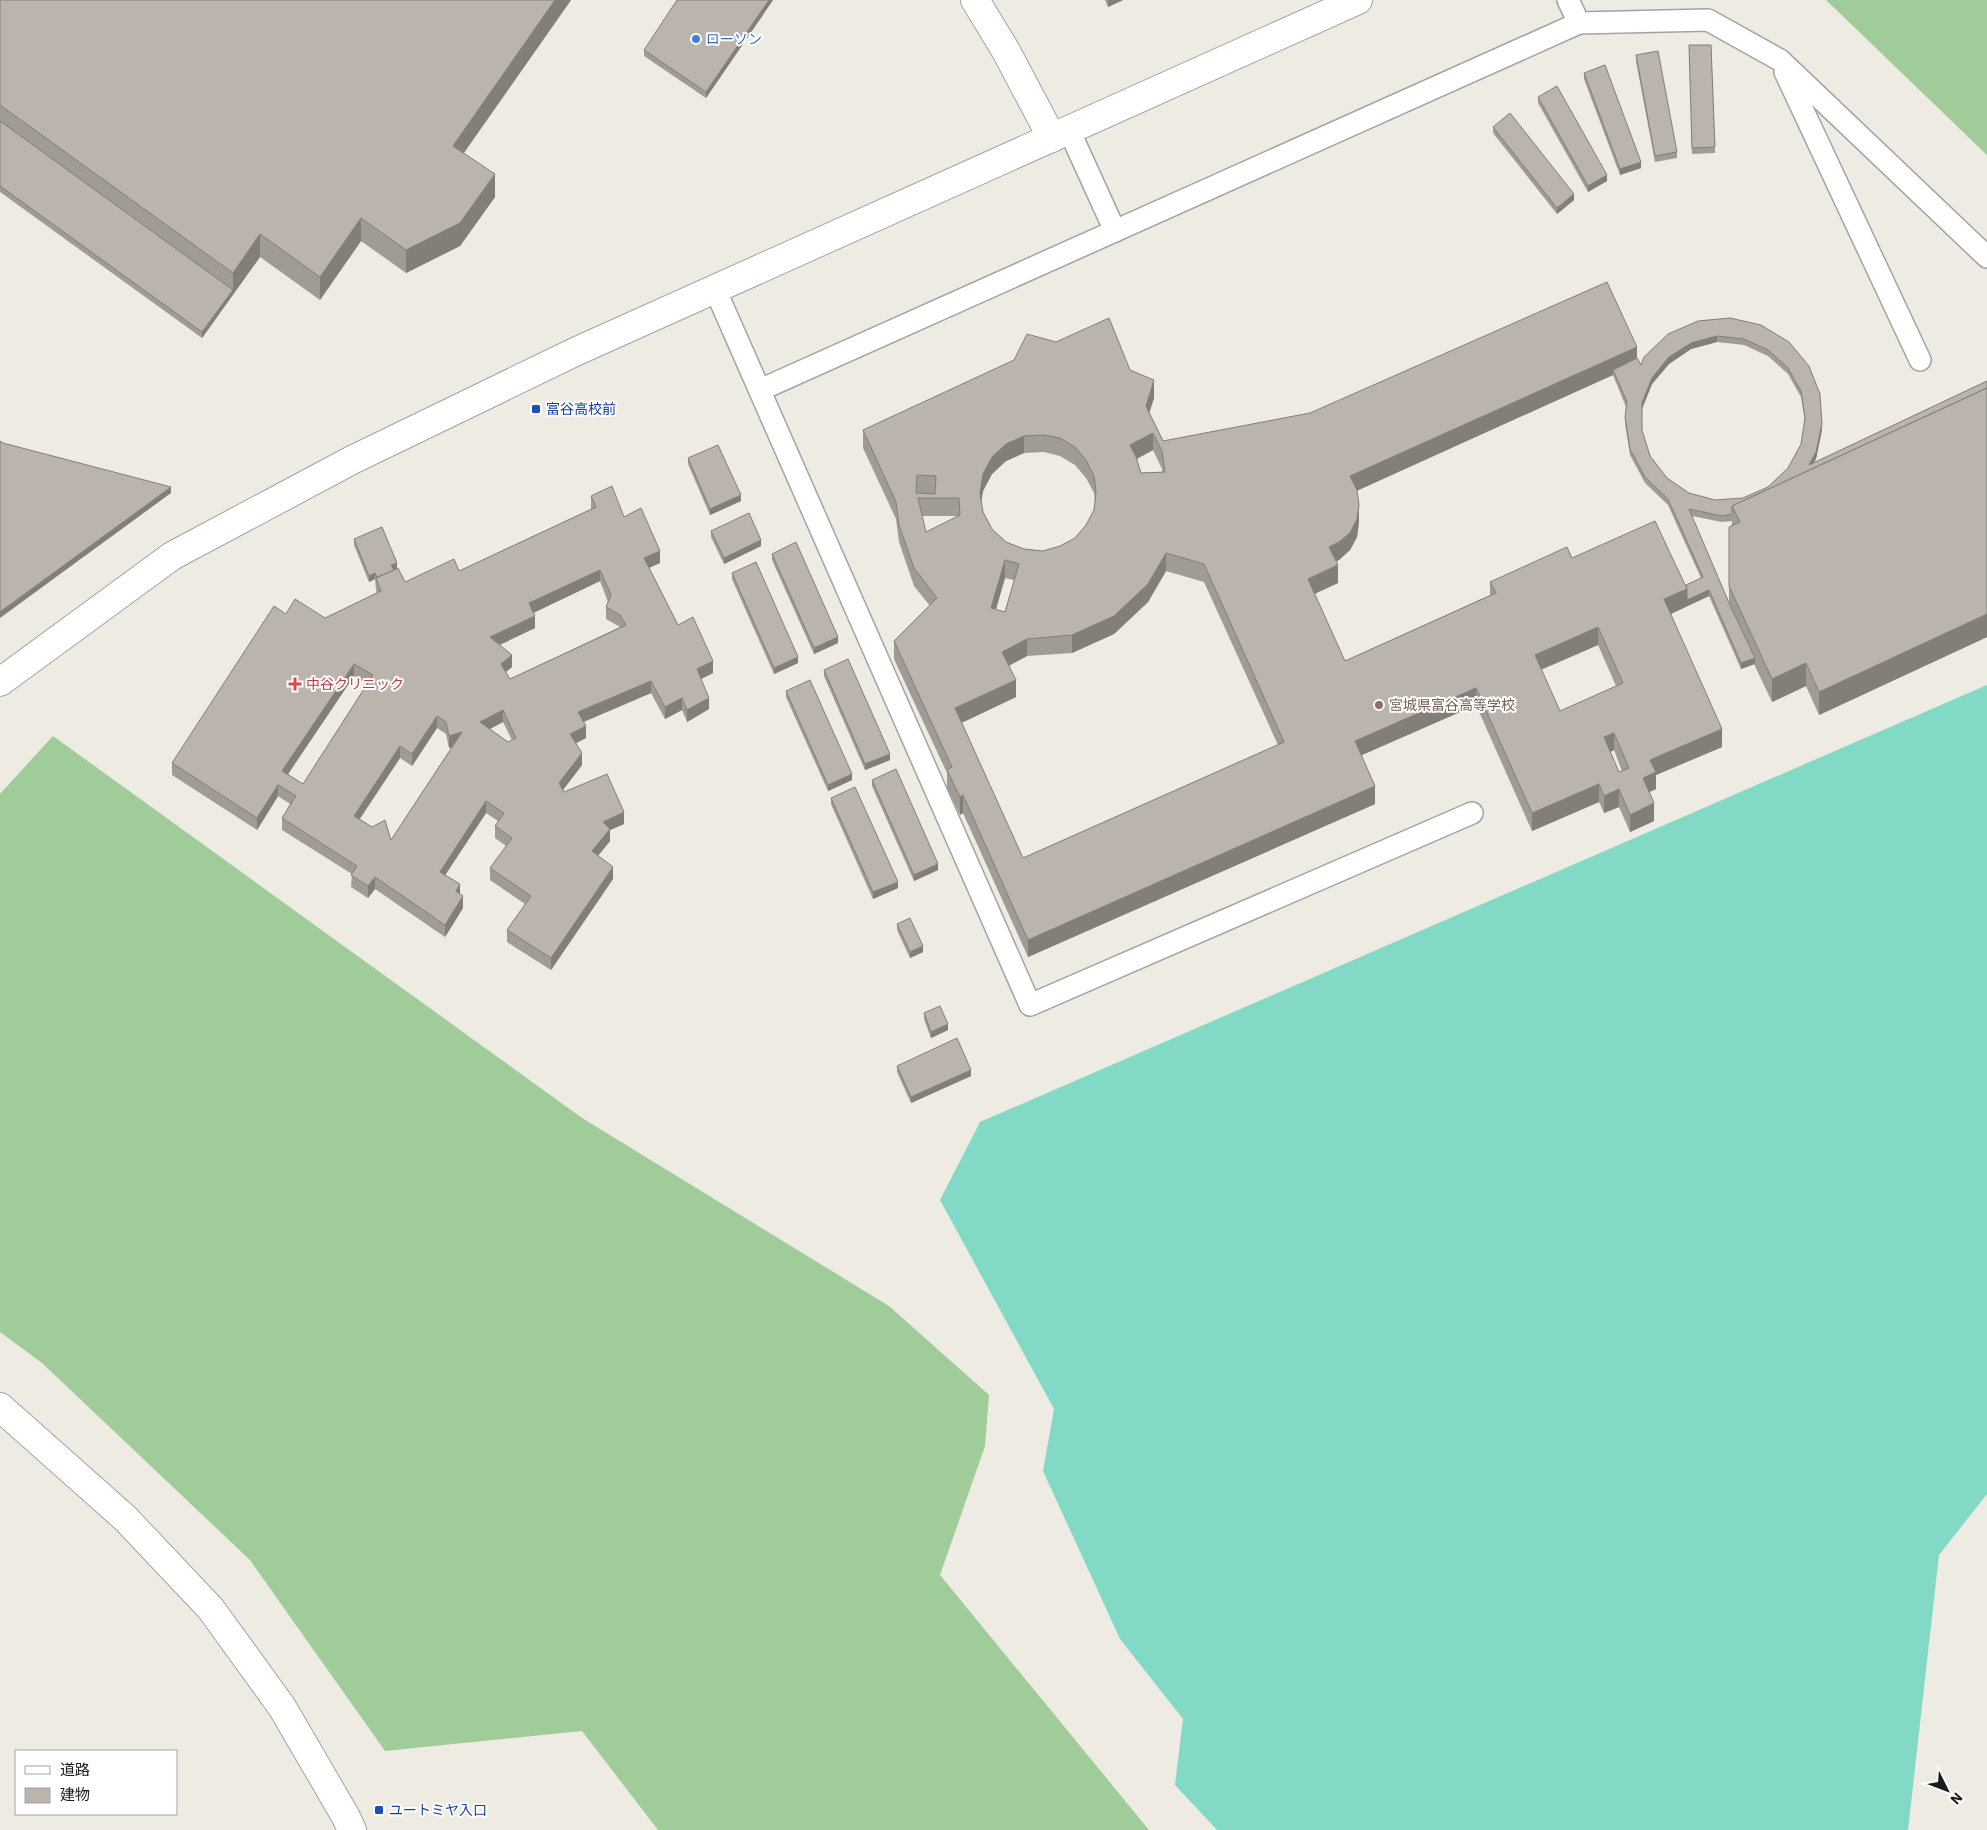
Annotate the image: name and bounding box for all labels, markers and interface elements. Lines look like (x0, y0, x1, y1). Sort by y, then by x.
place label: ローソン (706, 30, 762, 48)
marker: ローソン (690, 33, 702, 45)
place label: 富谷高校前 (546, 400, 616, 418)
marker: 富谷高校前 (530, 403, 542, 415)
place label: 中谷クリニック (306, 675, 404, 693)
marker: 中谷クリニック (288, 677, 302, 691)
place label: 宮城県富谷高等学校 (1389, 696, 1515, 714)
marker: 宮城県富谷高等学校 (1373, 699, 1385, 711)
legend (15, 1750, 178, 1815)
text: 道路 (60, 1760, 90, 1779)
north arrow (1922, 1765, 1972, 1815)
text: 建物 (60, 1785, 90, 1804)
text: N (1947, 1789, 1967, 1808)
place label: ユートミヤ入口 (389, 1801, 487, 1819)
marker: ユートミヤ入口 (373, 1804, 385, 1816)

